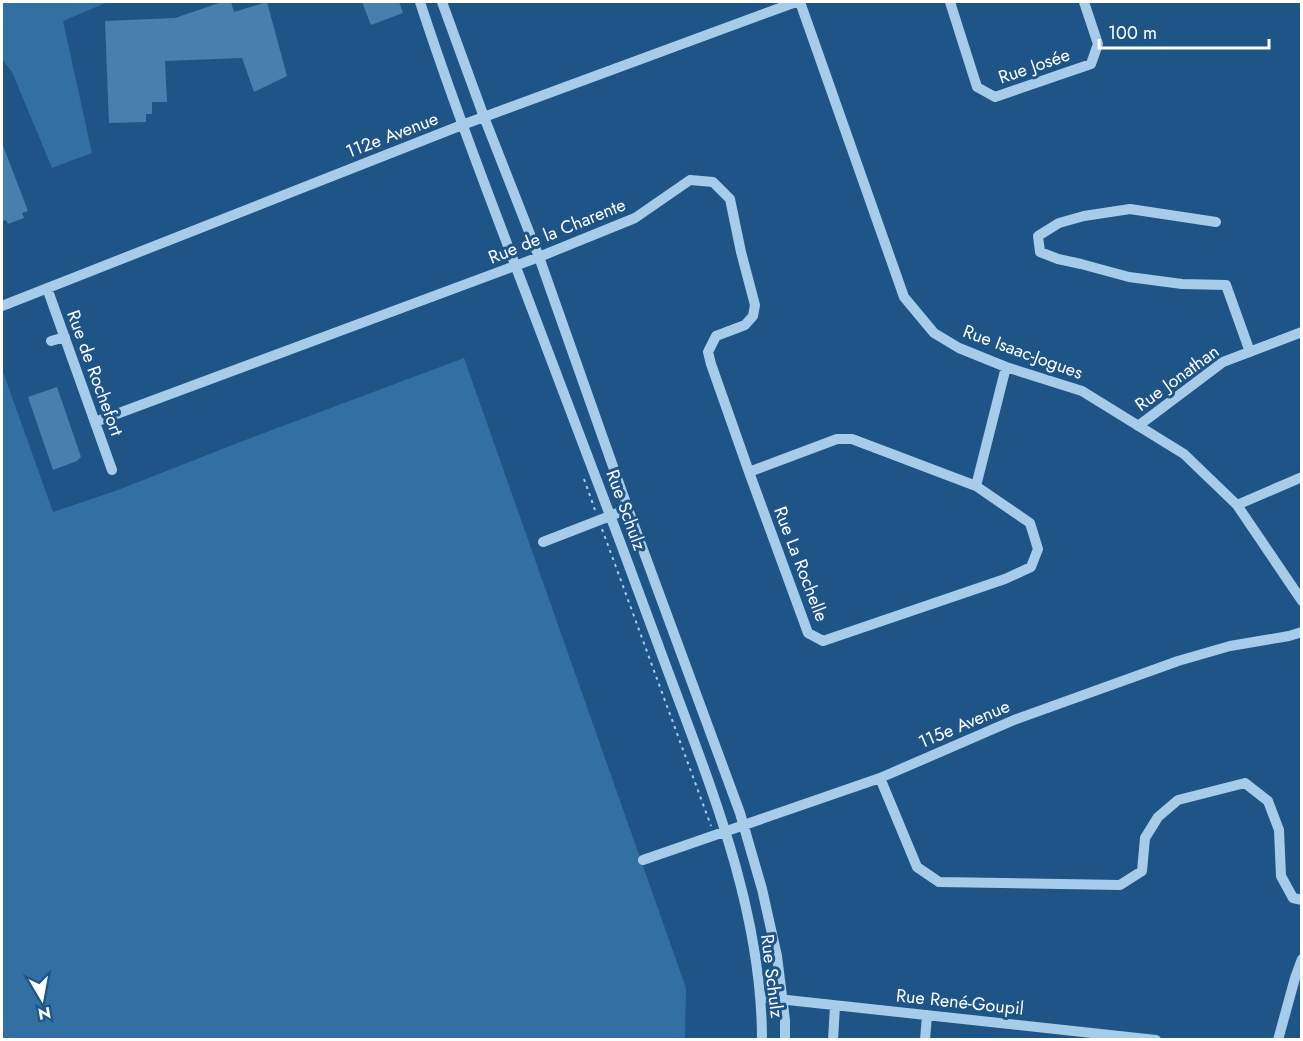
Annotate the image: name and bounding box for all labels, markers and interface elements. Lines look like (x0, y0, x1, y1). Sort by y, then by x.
scale bar (1099, 12, 1268, 50)
text: 100 m (1108, 20, 1157, 46)
street label: Rue Josée (995, 42, 1073, 90)
street label: 112e Avenue (342, 105, 442, 165)
street label: Rue de la Charente (484, 192, 630, 270)
street label: Rue de Rochefort (60, 307, 130, 440)
street label: Rue Isaac-Jogues (959, 318, 1087, 386)
street label: Rue Jonathan (1130, 339, 1224, 417)
street label: Rue Schulz (599, 466, 653, 555)
street label: Rue La Rochelle (767, 503, 835, 625)
street label: 115e Avenue (914, 693, 1014, 755)
street label: Rue Schulz (754, 933, 790, 1020)
north arrow (12, 969, 72, 1029)
street label: Rue René-Goupil (895, 982, 1025, 1022)
text: N (36, 1001, 53, 1026)

